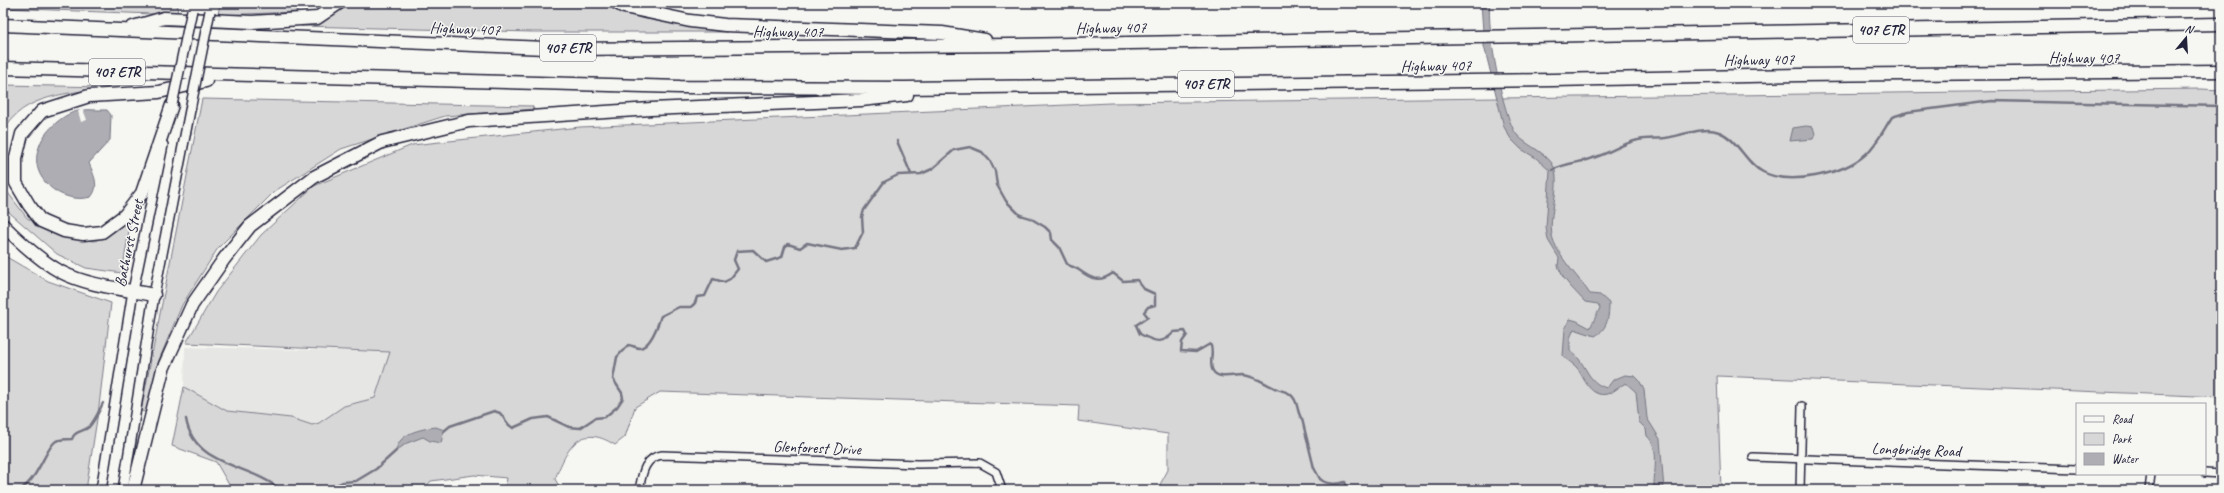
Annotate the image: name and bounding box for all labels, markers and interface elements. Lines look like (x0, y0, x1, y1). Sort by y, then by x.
street label: Highway 407 (1075, 17, 1147, 39)
road number: 407 ETR (1853, 17, 1909, 43)
street label: Highway 407 (429, 18, 501, 40)
north arrow (2166, 18, 2206, 58)
text: N (2184, 21, 2197, 37)
street label: Highway 407 (753, 22, 824, 42)
road number: 407 ETR (540, 35, 596, 61)
street label: Highway 407 (2049, 48, 2120, 68)
street label: Highway 407 (1723, 49, 1795, 71)
street label: Highway 407 (1400, 55, 1472, 77)
road number: 407 ETR (89, 59, 145, 85)
road number: 407 ETR (1178, 71, 1234, 97)
street label: Bathurst Street (110, 196, 148, 289)
legend (2076, 403, 2206, 475)
text: Road (2112, 411, 2134, 427)
text: Park (2112, 431, 2133, 447)
street label: Glenforest Drive (773, 436, 863, 460)
street label: Longbridge Road (1871, 438, 1963, 462)
text: Water (2112, 451, 2140, 467)

